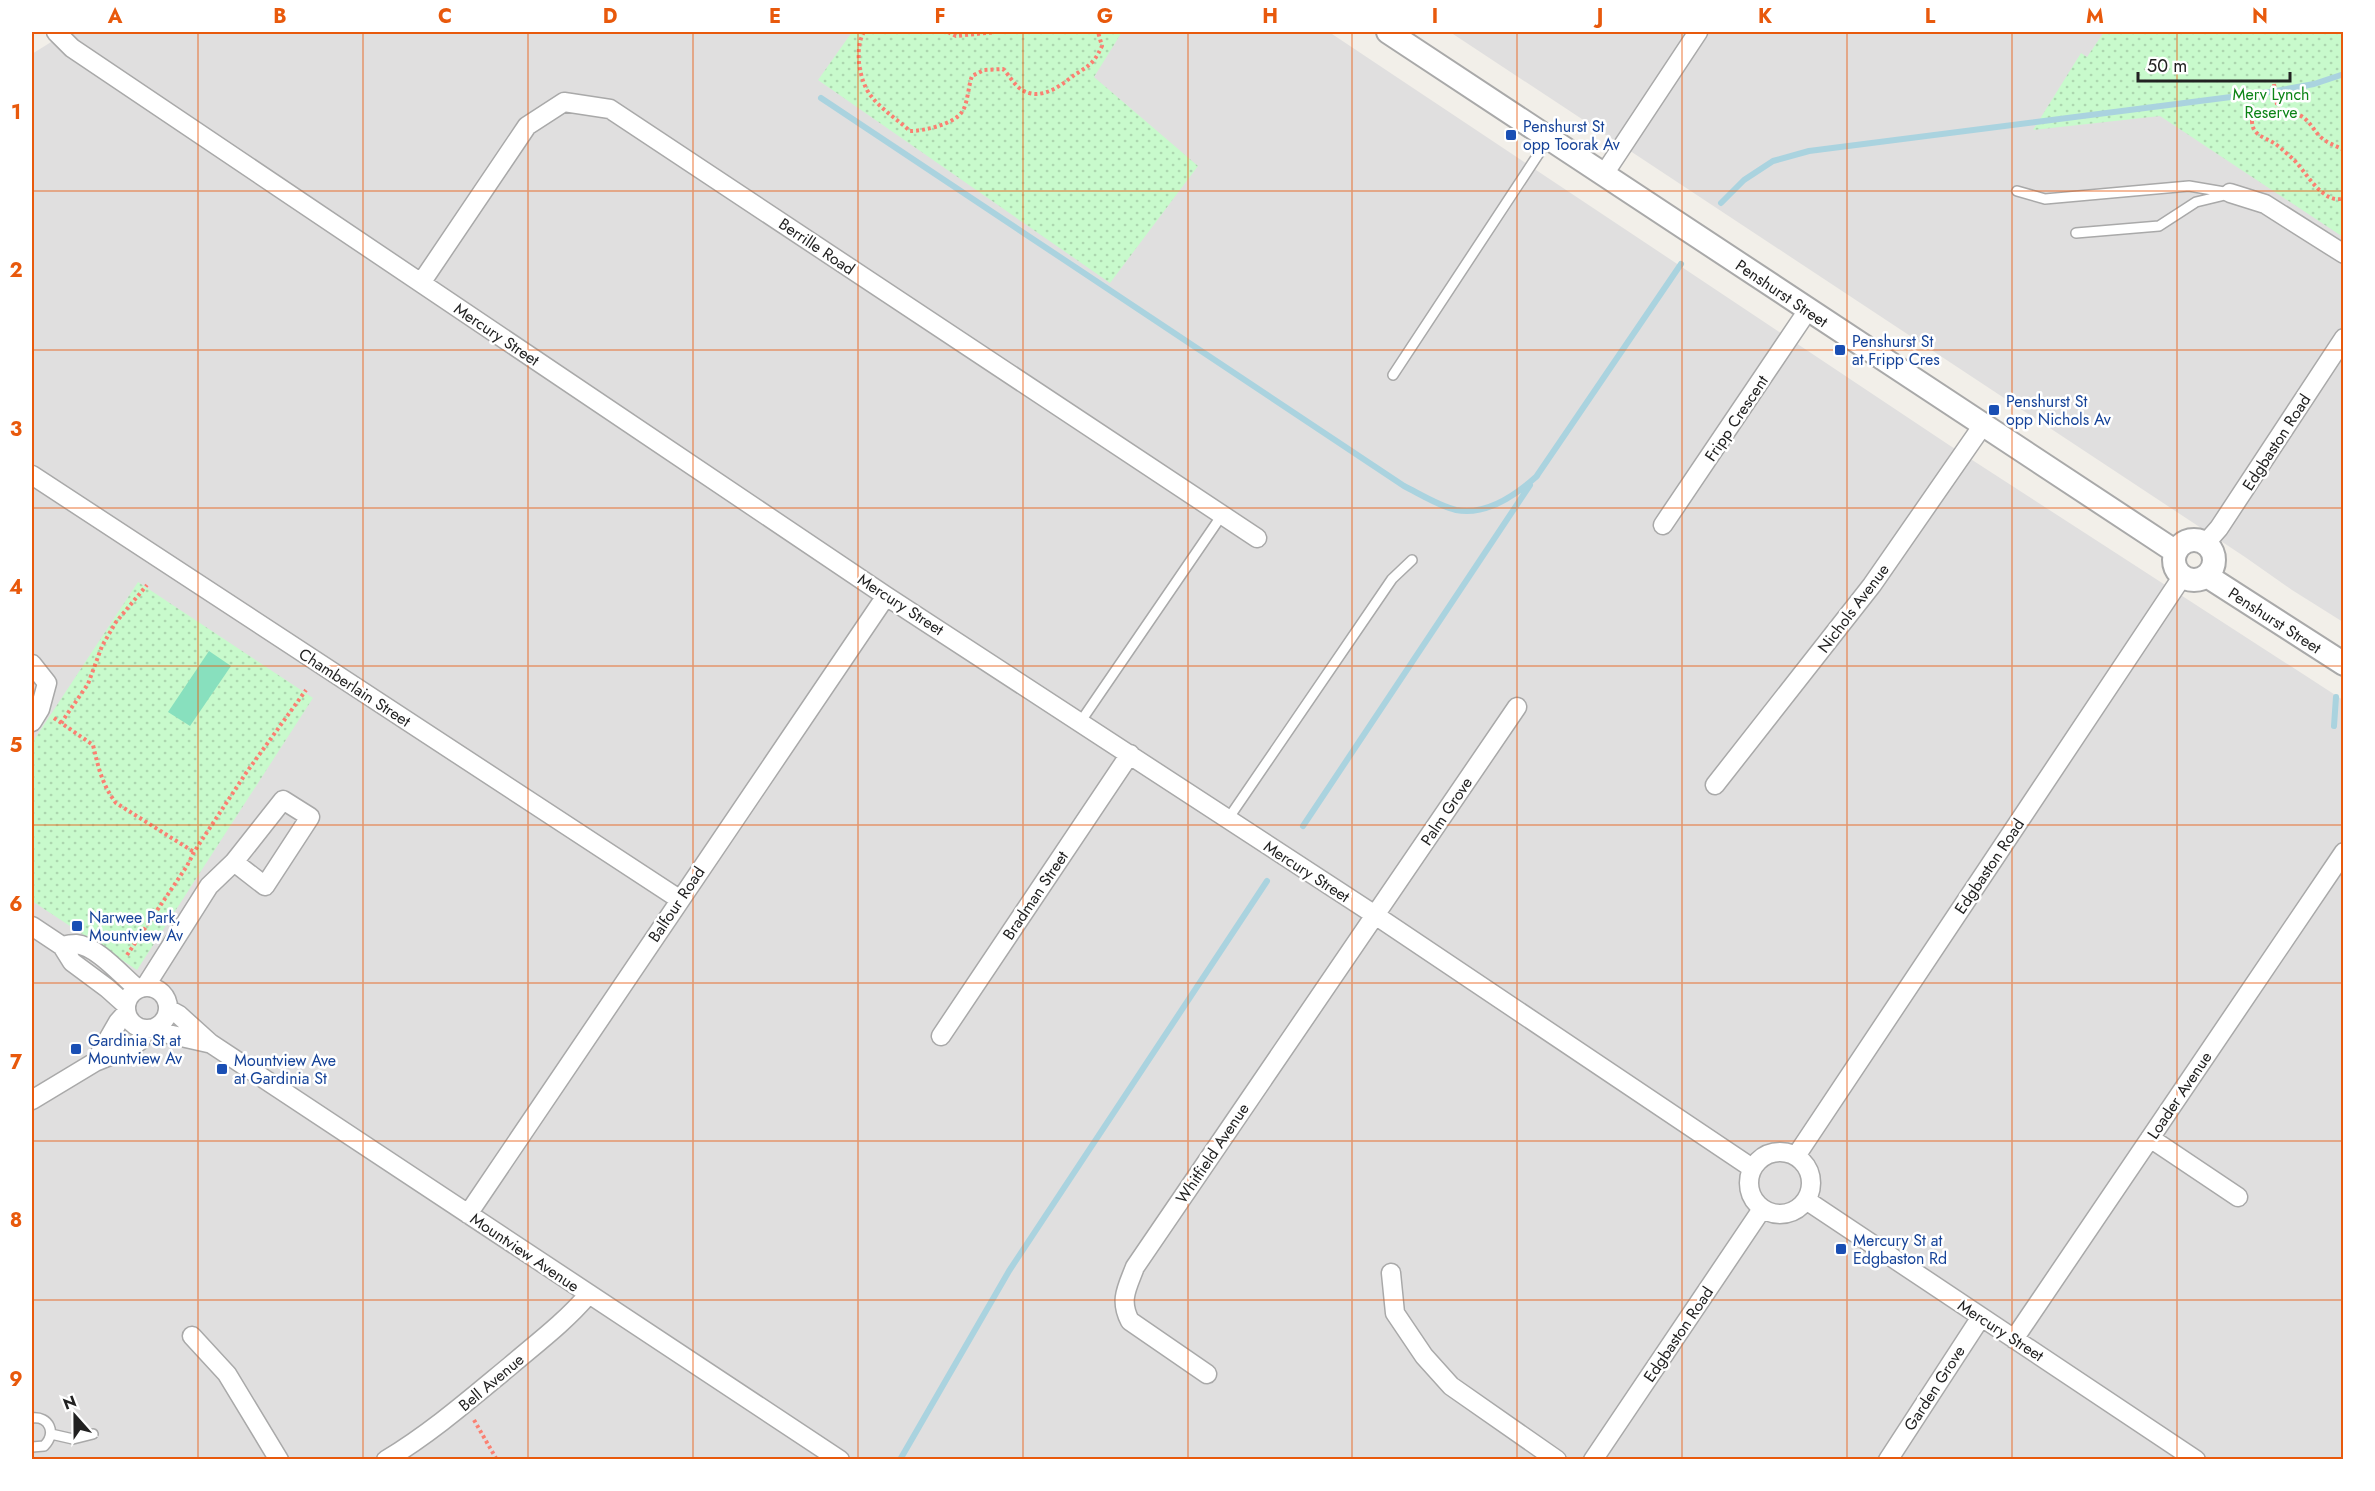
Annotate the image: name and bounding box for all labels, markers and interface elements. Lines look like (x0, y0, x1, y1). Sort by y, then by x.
text: A (107, 2, 123, 31)
text: B (273, 2, 287, 31)
text: C (438, 2, 452, 31)
text: D (603, 2, 617, 31)
text: E (769, 2, 781, 31)
text: F (934, 2, 946, 31)
text: G (1097, 2, 1113, 31)
text: H (1262, 2, 1278, 31)
text: I (1432, 2, 1438, 31)
text: J (1593, 2, 1603, 31)
text: K (1758, 2, 1772, 31)
text: L (1925, 2, 1936, 31)
text: M (2086, 2, 2104, 31)
text: N (2252, 2, 2268, 31)
scale bar (2138, 45, 2290, 83)
text: 50 m (2147, 53, 2187, 79)
park label: Merv Lynch Reserve (2233, 83, 2309, 124)
text: 1 (11, 98, 21, 127)
place label: Penshurst St opp Toorak Av (1523, 115, 1621, 156)
marker: Penshurst St opp Toorak Av (1504, 128, 1518, 142)
street label: Berrille Road (774, 212, 859, 280)
street label: Penshurst Street (1731, 254, 1833, 333)
text: 2 (9, 256, 23, 285)
street label: Mercury Street (449, 297, 544, 372)
place label: Penshurst St at Fripp Cres (1852, 330, 1940, 371)
marker: Penshurst St at Fripp Cres (1833, 343, 1847, 357)
street label: Fripp Crescent (1699, 371, 1774, 466)
place label: Penshurst St opp Nichols Av (2006, 390, 2112, 431)
street label: Edgbaston Road (2237, 390, 2316, 495)
marker: Penshurst St opp Nichols Av (1987, 403, 2001, 417)
text: 3 (10, 415, 22, 444)
street label: Nichols Avenue (1812, 559, 1895, 658)
street label: Mercury Street (853, 568, 948, 641)
text: 4 (9, 573, 23, 602)
street label: Penshurst Street (2224, 582, 2326, 659)
street label: Chamberlain Street (294, 643, 415, 732)
text: 5 (10, 731, 23, 760)
street label: Palm Grove (1415, 772, 1478, 850)
street label: Edgbaston Road (1949, 814, 2030, 919)
street label: Mercury Street (1259, 835, 1354, 908)
street label: Bradman Street (997, 846, 1074, 944)
street label: Balfour Road (643, 862, 710, 947)
text: 6 (9, 890, 23, 919)
place label: Narwee Park, Mountview Av (89, 906, 184, 947)
marker: Narwee Park, Mountview Av (70, 919, 84, 933)
place label: Gardinia St at Mountview Av (88, 1029, 183, 1070)
marker: Gardinia St at Mountview Av (69, 1042, 83, 1056)
street label: Loader Avenue (2142, 1047, 2217, 1144)
text: 7 (10, 1048, 23, 1077)
place label: Mountview Ave at Gardinia St (234, 1049, 336, 1090)
marker: Mountview Ave at Gardinia St (215, 1062, 229, 1076)
street label: Whitfield Avenue (1170, 1098, 1255, 1208)
text: 8 (10, 1206, 22, 1235)
street label: Mountview Avenue (466, 1207, 584, 1297)
place label: Mercury St at Edgbaston Rd (1853, 1229, 1947, 1270)
marker: Mercury St at Edgbaston Rd (1834, 1242, 1848, 1256)
street label: Edgbaston Road (1638, 1282, 1719, 1387)
street label: Mercury Street (1953, 1294, 2048, 1367)
street label: Garden Grove (1898, 1341, 1971, 1435)
street label: Bell Avenue (454, 1348, 529, 1417)
text: 9 (9, 1365, 23, 1394)
north arrow (45, 1386, 105, 1446)
text: N (60, 1389, 80, 1415)

